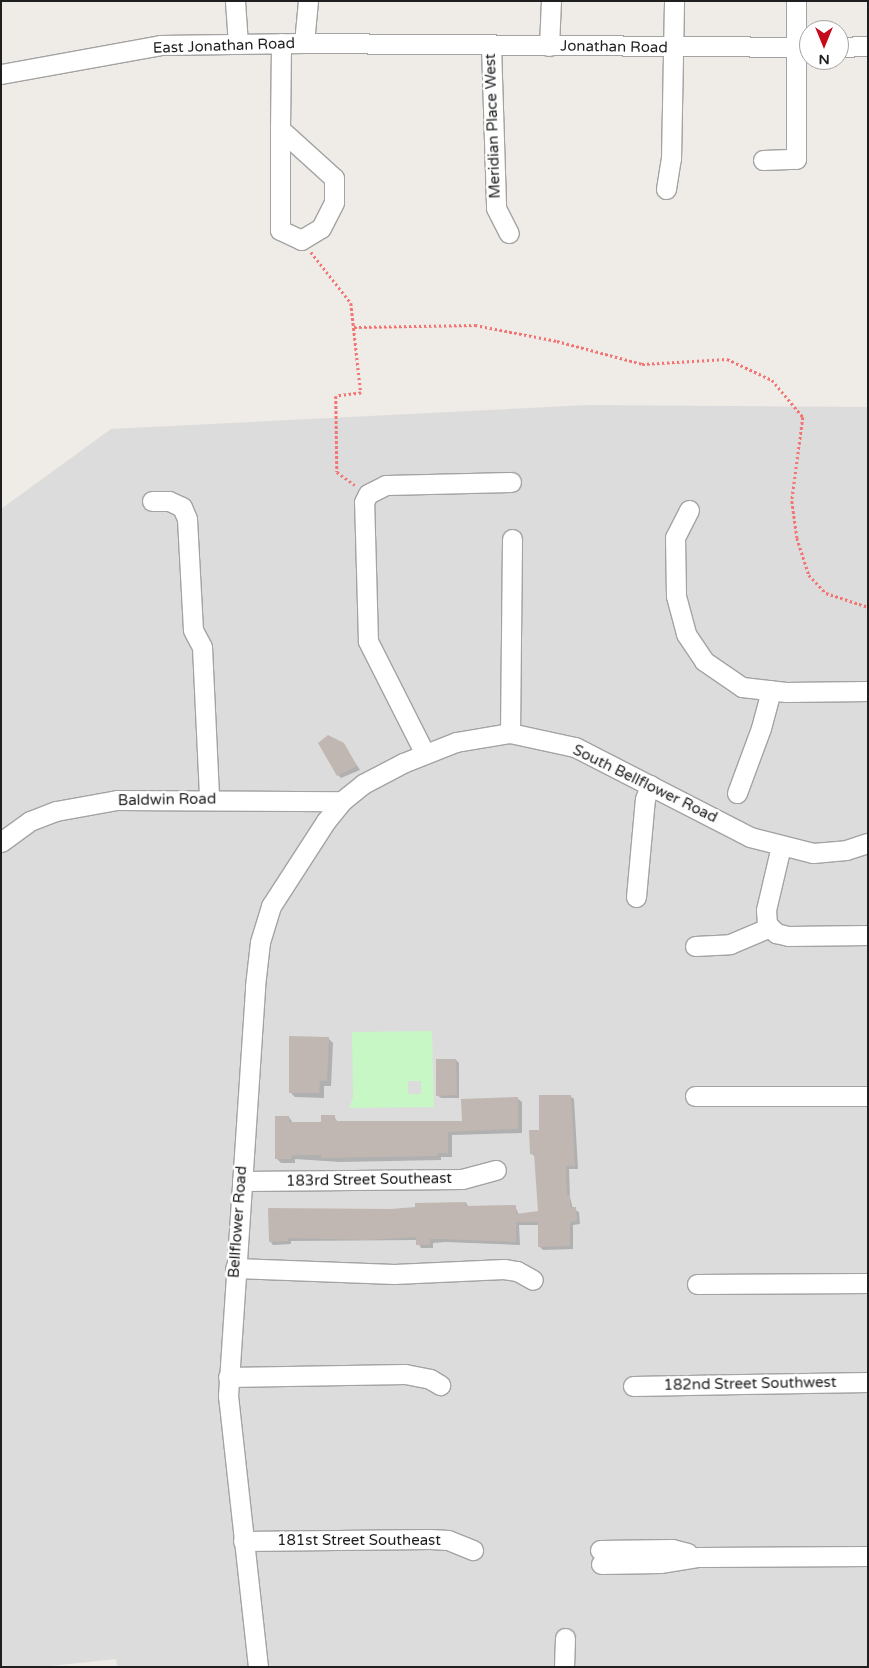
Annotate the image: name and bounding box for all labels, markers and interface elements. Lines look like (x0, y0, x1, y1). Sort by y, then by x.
north arrow (799, 20, 849, 70)
street label: East Jonathan Road (153, 35, 295, 57)
street label: Jonathan Road (560, 37, 668, 57)
text: N (818, 51, 830, 68)
street label: Meridian Place West (481, 53, 505, 199)
street label: South Bellflower Road (570, 741, 720, 827)
street label: Baldwin Road (118, 790, 216, 810)
street label: Bellflower Road (225, 1165, 251, 1279)
street label: 183rd Street Southeast (286, 1170, 452, 1190)
street label: 182nd Street Southwest (663, 1373, 837, 1395)
street label: 181st Street Southeast (277, 1532, 441, 1550)

